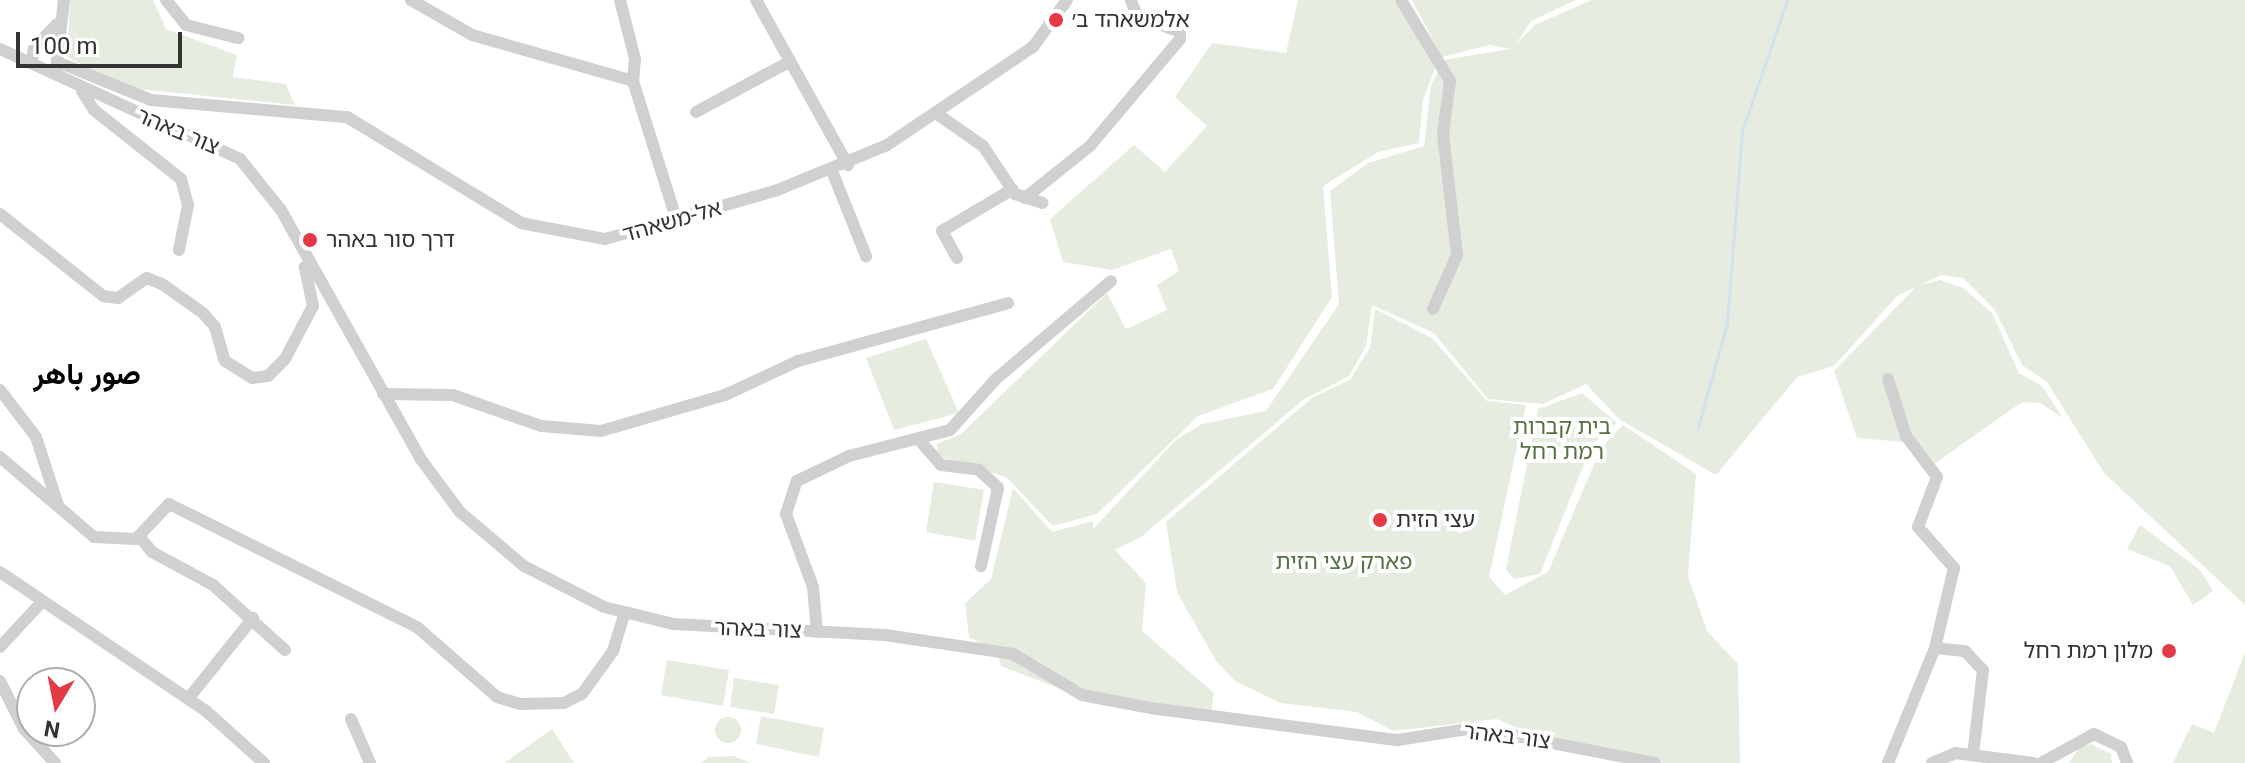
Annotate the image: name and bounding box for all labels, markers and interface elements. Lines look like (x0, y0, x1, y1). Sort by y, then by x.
place label: אלמשאהד ב׳ (1072, 7, 1190, 33)
marker: אלמשאהד ב׳ (1047, 11, 1065, 29)
scale bar (20, 16, 186, 66)
text: 100 m (30, 32, 97, 60)
street label: צור באהר (133, 102, 223, 160)
street label: אל-משאהד (620, 194, 724, 248)
place label: דרך סור באהר (326, 227, 455, 253)
marker: דרך סור באהר (301, 231, 319, 249)
district label: صور باهر (33, 356, 141, 392)
park label: בית קברות רמת רחל (1513, 413, 1611, 464)
place label: עצי הזית (1396, 507, 1475, 533)
marker: עצי הזית (1371, 511, 1389, 529)
park label: פארק עצי הזית (1276, 549, 1412, 575)
street label: צור באהר (714, 614, 802, 644)
place label: מלון רמת רחל (2024, 638, 2153, 664)
marker: מלון רמת רחל (2160, 642, 2178, 660)
north arrow (16, 667, 96, 747)
text: N (42, 715, 62, 743)
street label: צור באהר (1462, 718, 1552, 754)

